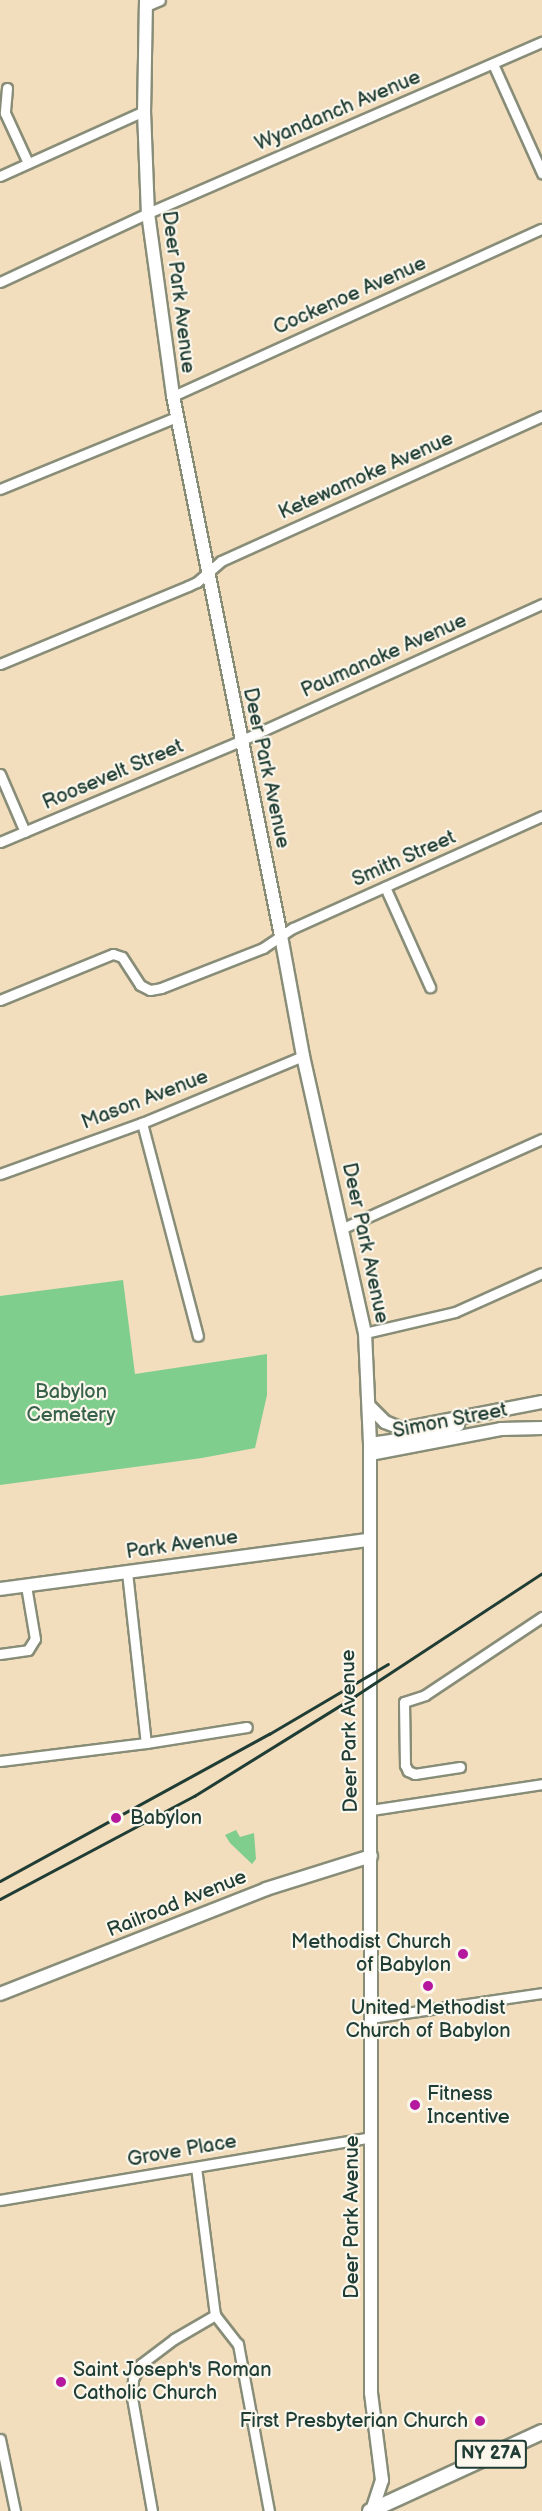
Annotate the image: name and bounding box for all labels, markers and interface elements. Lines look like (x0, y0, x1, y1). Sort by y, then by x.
street label: Wyandanch Avenue (252, 65, 424, 157)
street label: Deer Park Avenue (156, 210, 200, 374)
street label: Cockenoe Avenue (270, 252, 430, 340)
street label: Ketewamoke Avenue (275, 427, 457, 525)
street label: Paumanake Avenue (298, 609, 470, 703)
street label: Deer Park Avenue (237, 686, 295, 850)
street label: Roosevelt Street (39, 735, 187, 815)
street label: Smith Street (348, 825, 460, 893)
street label: Mason Avenue (78, 1065, 212, 1135)
street label: Deer Park Avenue (336, 1161, 394, 1325)
park label: Babylon Cemetery (26, 1380, 116, 1427)
street label: Simon Street (391, 1398, 509, 1444)
street label: Park Avenue (125, 1525, 239, 1565)
street label: Deer Park Avenue (337, 1649, 363, 1813)
place label: Babylon (130, 1806, 202, 1830)
marker: Babylon (107, 1809, 125, 1827)
street label: Railroad Avenue (104, 1865, 250, 1943)
place label: Methodist Church of Babylon (291, 1930, 451, 1977)
marker: Methodist Church of Babylon (456, 1947, 470, 1961)
marker: United Methodist Church of Babylon (421, 1979, 435, 1993)
place label: United Methodist Church of Babylon (345, 1996, 511, 2043)
place label: Fitness Incentive (427, 2082, 510, 2129)
marker: Fitness Incentive (408, 2098, 422, 2112)
street label: Grove Place (126, 2130, 238, 2172)
street label: Deer Park Avenue (340, 2135, 364, 2299)
place label: Saint Joseph's Roman Catholic Church (73, 2358, 272, 2405)
marker: Saint Joseph's Roman Catholic Church (54, 2375, 68, 2389)
place label: First Presbyterian Church (239, 2409, 468, 2433)
marker: First Presbyterian Church (473, 2414, 487, 2428)
road number: NY 27A (454, 2439, 528, 2469)

